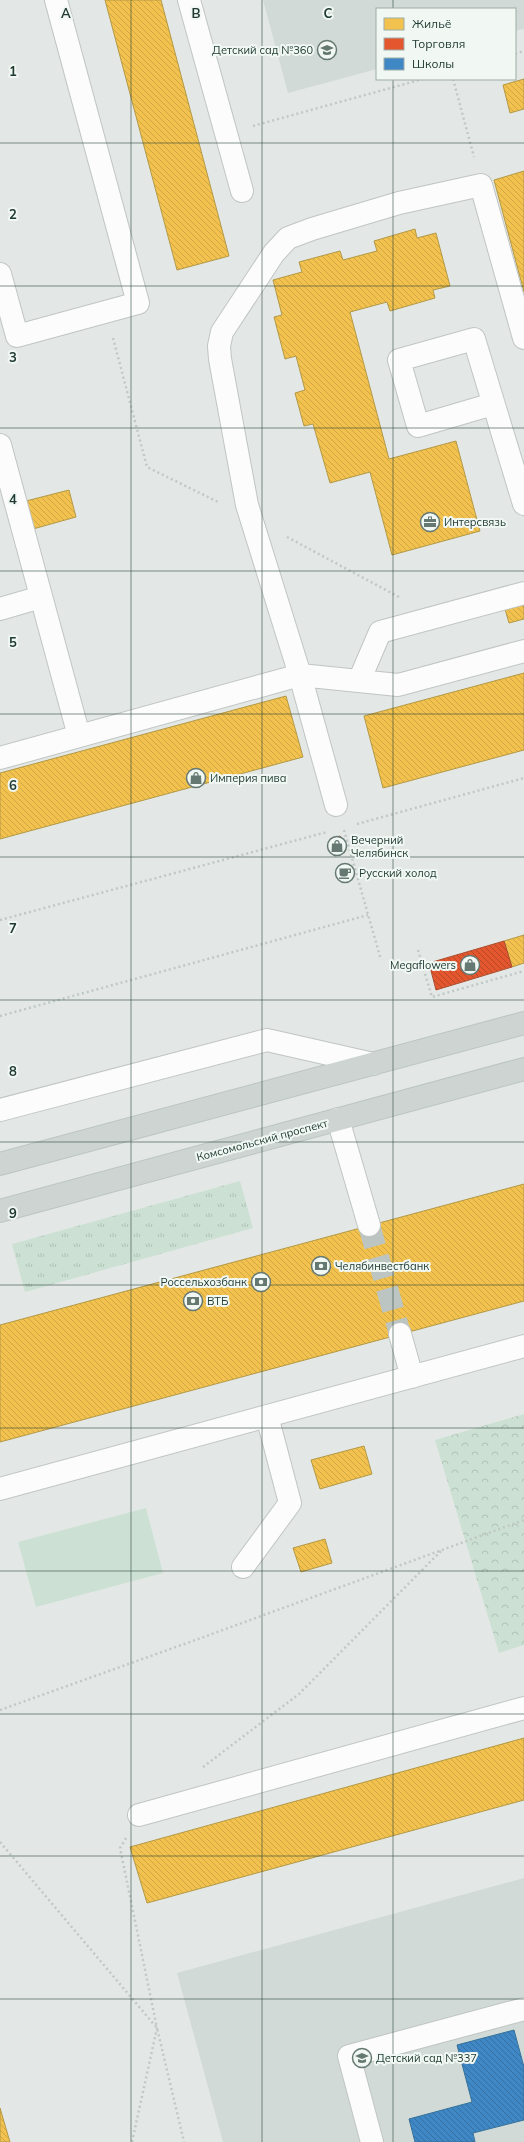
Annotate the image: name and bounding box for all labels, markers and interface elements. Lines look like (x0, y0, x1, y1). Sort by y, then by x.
text: A (61, 5, 71, 21)
text: B (192, 5, 201, 21)
text: C (324, 5, 333, 21)
legend (376, 8, 516, 80)
text: Жильё (412, 16, 452, 31)
text: Торговля (412, 36, 465, 51)
school or university icon: Детский сад №360 (316, 39, 338, 61)
place label: Детский сад №360 (212, 43, 313, 57)
text: Школы (412, 56, 454, 71)
text: 1 (9, 63, 17, 79)
text: 2 (9, 206, 17, 222)
text: 3 (9, 349, 17, 365)
text: 4 (9, 491, 17, 507)
office icon: Интерсвязь (419, 511, 441, 533)
place label: Интерсвязь (444, 515, 506, 529)
text: 5 (9, 634, 17, 650)
shop icon: Империя пива (185, 767, 207, 789)
place label: Империя пива (210, 771, 286, 785)
text: 6 (9, 777, 17, 793)
place label: Вечерний Челябинск (351, 833, 408, 860)
shop icon: Вечерний Челябинск (326, 835, 348, 857)
cafe icon: Русский холод (334, 862, 356, 884)
place label: Русский холод (359, 866, 437, 880)
text: 7 (9, 920, 17, 936)
shop icon: Megaflowers (459, 954, 481, 976)
place label: Megaflowers (390, 958, 456, 972)
text: 8 (9, 1063, 17, 1079)
street label: Комсомольский проспект (195, 1116, 329, 1164)
text: 9 (9, 1205, 17, 1221)
bank icon: Челябинвестбанк (310, 1255, 332, 1277)
place label: Челябинвестбанк (335, 1259, 429, 1273)
bank icon: Россельхозбанк (250, 1271, 272, 1293)
place label: Россельхозбанк (160, 1275, 247, 1289)
bank icon: ВТБ (182, 1290, 204, 1312)
place label: ВТБ (207, 1294, 228, 1308)
school or university icon: Детский сад №337 (351, 2047, 373, 2069)
place label: Детский сад №337 (376, 2051, 477, 2065)

